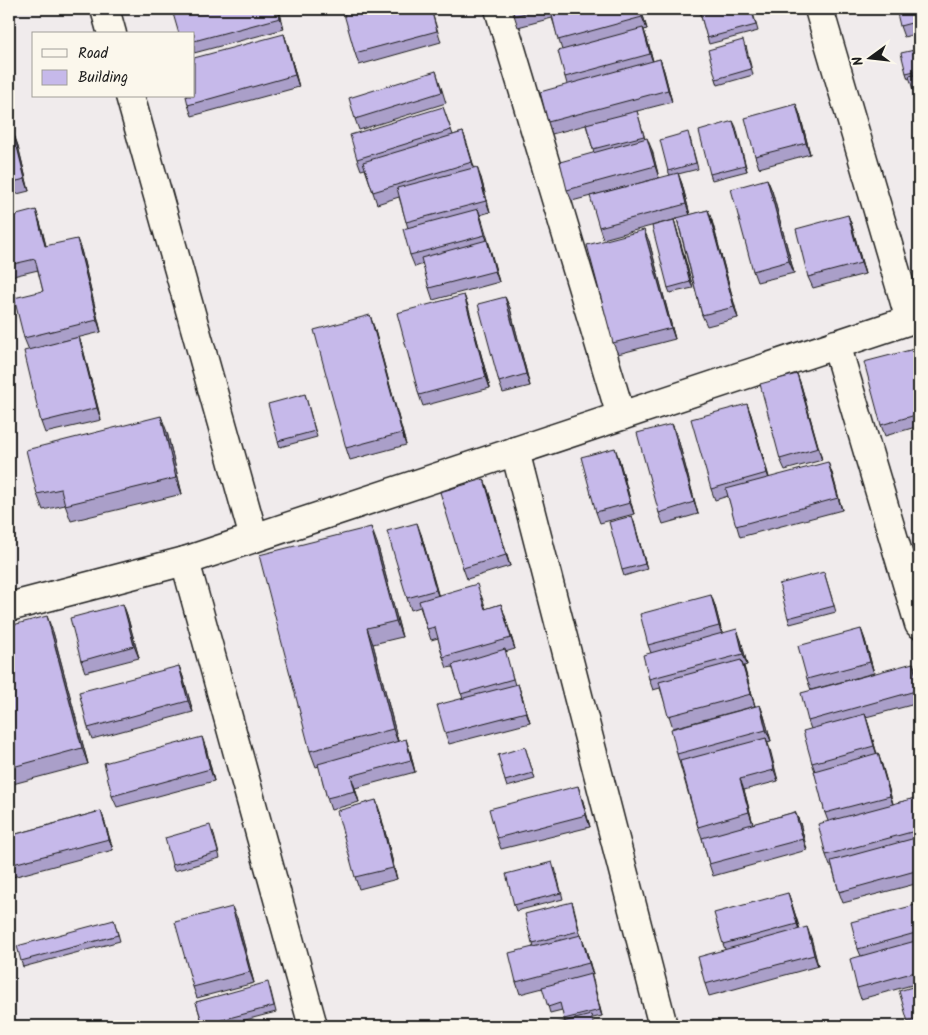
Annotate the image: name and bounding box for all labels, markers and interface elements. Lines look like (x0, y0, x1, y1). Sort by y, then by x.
legend (32, 32, 195, 98)
north arrow (846, 32, 896, 82)
text: Road (78, 42, 109, 66)
text: N (847, 54, 870, 68)
text: Building (78, 66, 128, 90)

